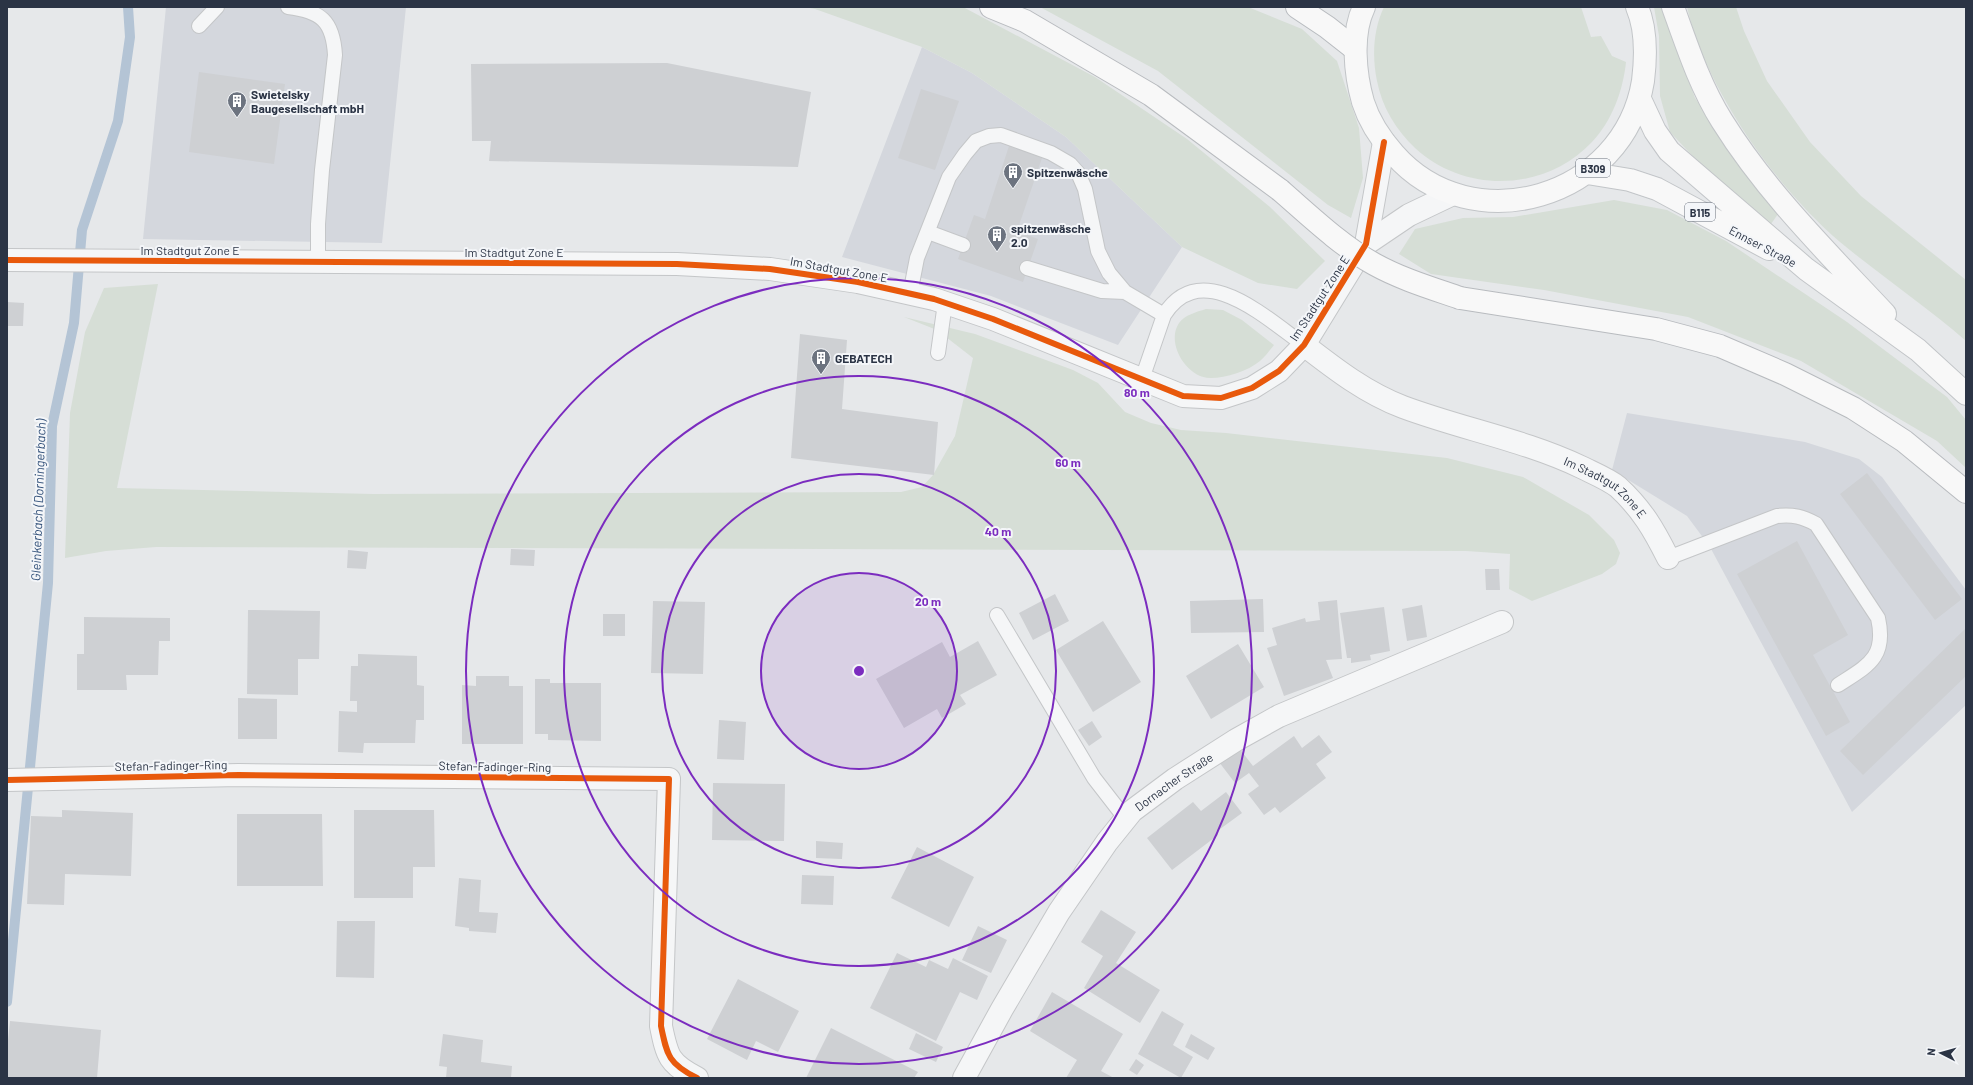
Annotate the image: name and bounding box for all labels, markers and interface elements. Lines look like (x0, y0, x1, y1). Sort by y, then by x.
place label: Swietelsky Baugesellschaft mbH (251, 87, 364, 115)
building icon: Swietelsky Baugesellschaft mbH (226, 90, 248, 118)
road number: B309 (1576, 159, 1610, 177)
building icon: Spitzenwäsche (1002, 161, 1024, 189)
place label: Spitzenwäsche (1027, 165, 1108, 179)
road number: B115 (1685, 203, 1715, 221)
place label: spitzenwäsche 2.0 (1011, 221, 1091, 249)
street label: Ennser Straße (1727, 222, 1799, 270)
building icon: spitzenwäsche 2.0 (986, 224, 1008, 252)
street label: Im Stadtgut Zone E (141, 243, 239, 257)
street label: Im Stadtgut Zone E (465, 245, 563, 259)
street label: Im Stadtgut Zone E (1286, 253, 1352, 343)
street label: Im Stadtgut Zone E (789, 254, 889, 284)
building icon: GEBATECH (810, 347, 832, 375)
place label: GEBATECH (835, 351, 892, 365)
text: 80 m (1124, 385, 1150, 399)
water label: Gleinkerbach (Dorningerbach) (27, 418, 49, 581)
street label: Im Stadtgut Zone E (1562, 453, 1650, 520)
text: 60 m (1055, 455, 1081, 469)
text: 40 m (985, 524, 1011, 538)
text: 20 m (915, 594, 941, 608)
centre of rings (852, 664, 866, 678)
street label: Dornacher Straße (1132, 750, 1215, 814)
street label: Stefan-Fadinger-Ring (115, 757, 227, 773)
street label: Stefan-Fadinger-Ring (439, 758, 551, 774)
north arrow (1921, 1033, 1961, 1073)
text: N (1924, 1048, 1937, 1056)

